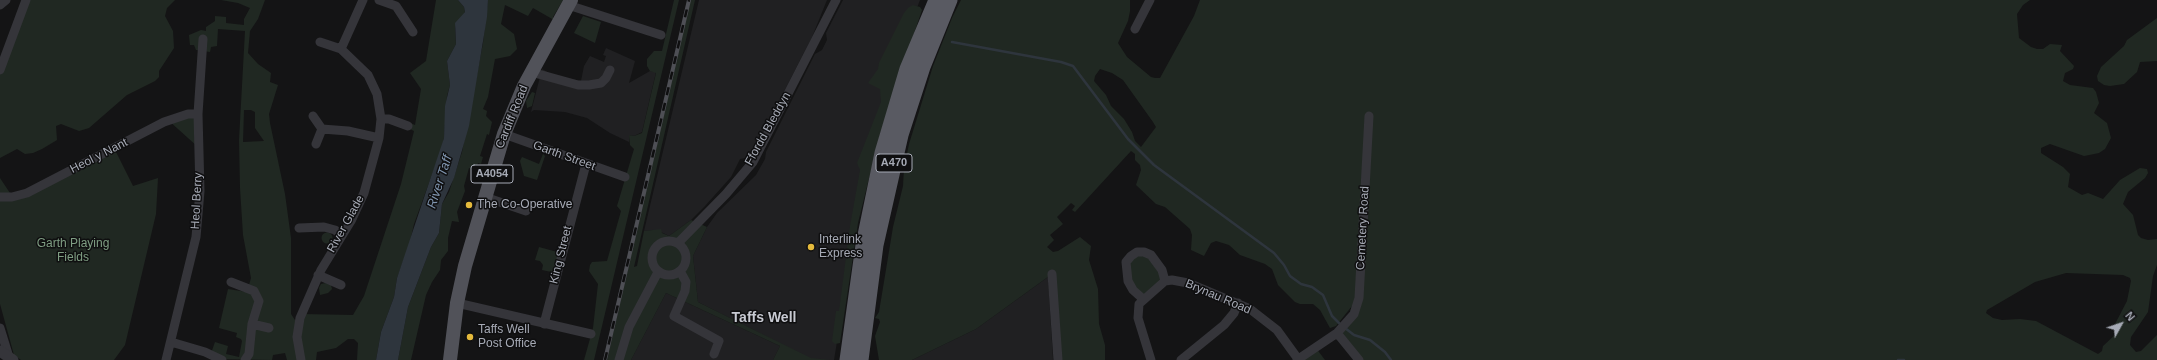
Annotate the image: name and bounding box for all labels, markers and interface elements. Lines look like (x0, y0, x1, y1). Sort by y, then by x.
street label: Cardiff Road (493, 83, 531, 151)
street label: Ffordd Bleddyn (742, 90, 794, 168)
street label: Heol y Nant (68, 135, 130, 177)
street label: Garth Street (531, 138, 597, 174)
water label: River Taff (424, 153, 456, 211)
road number: A470 (876, 154, 912, 172)
road number: A4054 (471, 165, 513, 183)
street label: Heol Berry (188, 172, 206, 230)
street label: Cemetery Road (1354, 186, 1372, 270)
street label: River Glade (324, 193, 368, 255)
place label: The Co-Operative (477, 198, 572, 212)
marker: The Co-Operative (464, 200, 474, 210)
street label: King Street (547, 224, 575, 286)
place label: Interlink Express (819, 233, 862, 261)
park label: Garth Playing Fields (37, 237, 109, 265)
marker: Interlink Express (806, 242, 816, 252)
street label: Brynau Road (1183, 277, 1253, 317)
north arrow (2101, 304, 2141, 344)
text: N (2123, 309, 2137, 323)
district label: Taffs Well (732, 310, 796, 326)
place label: Taffs Well Post Office (478, 323, 536, 351)
marker: Taffs Well Post Office (465, 332, 475, 342)

